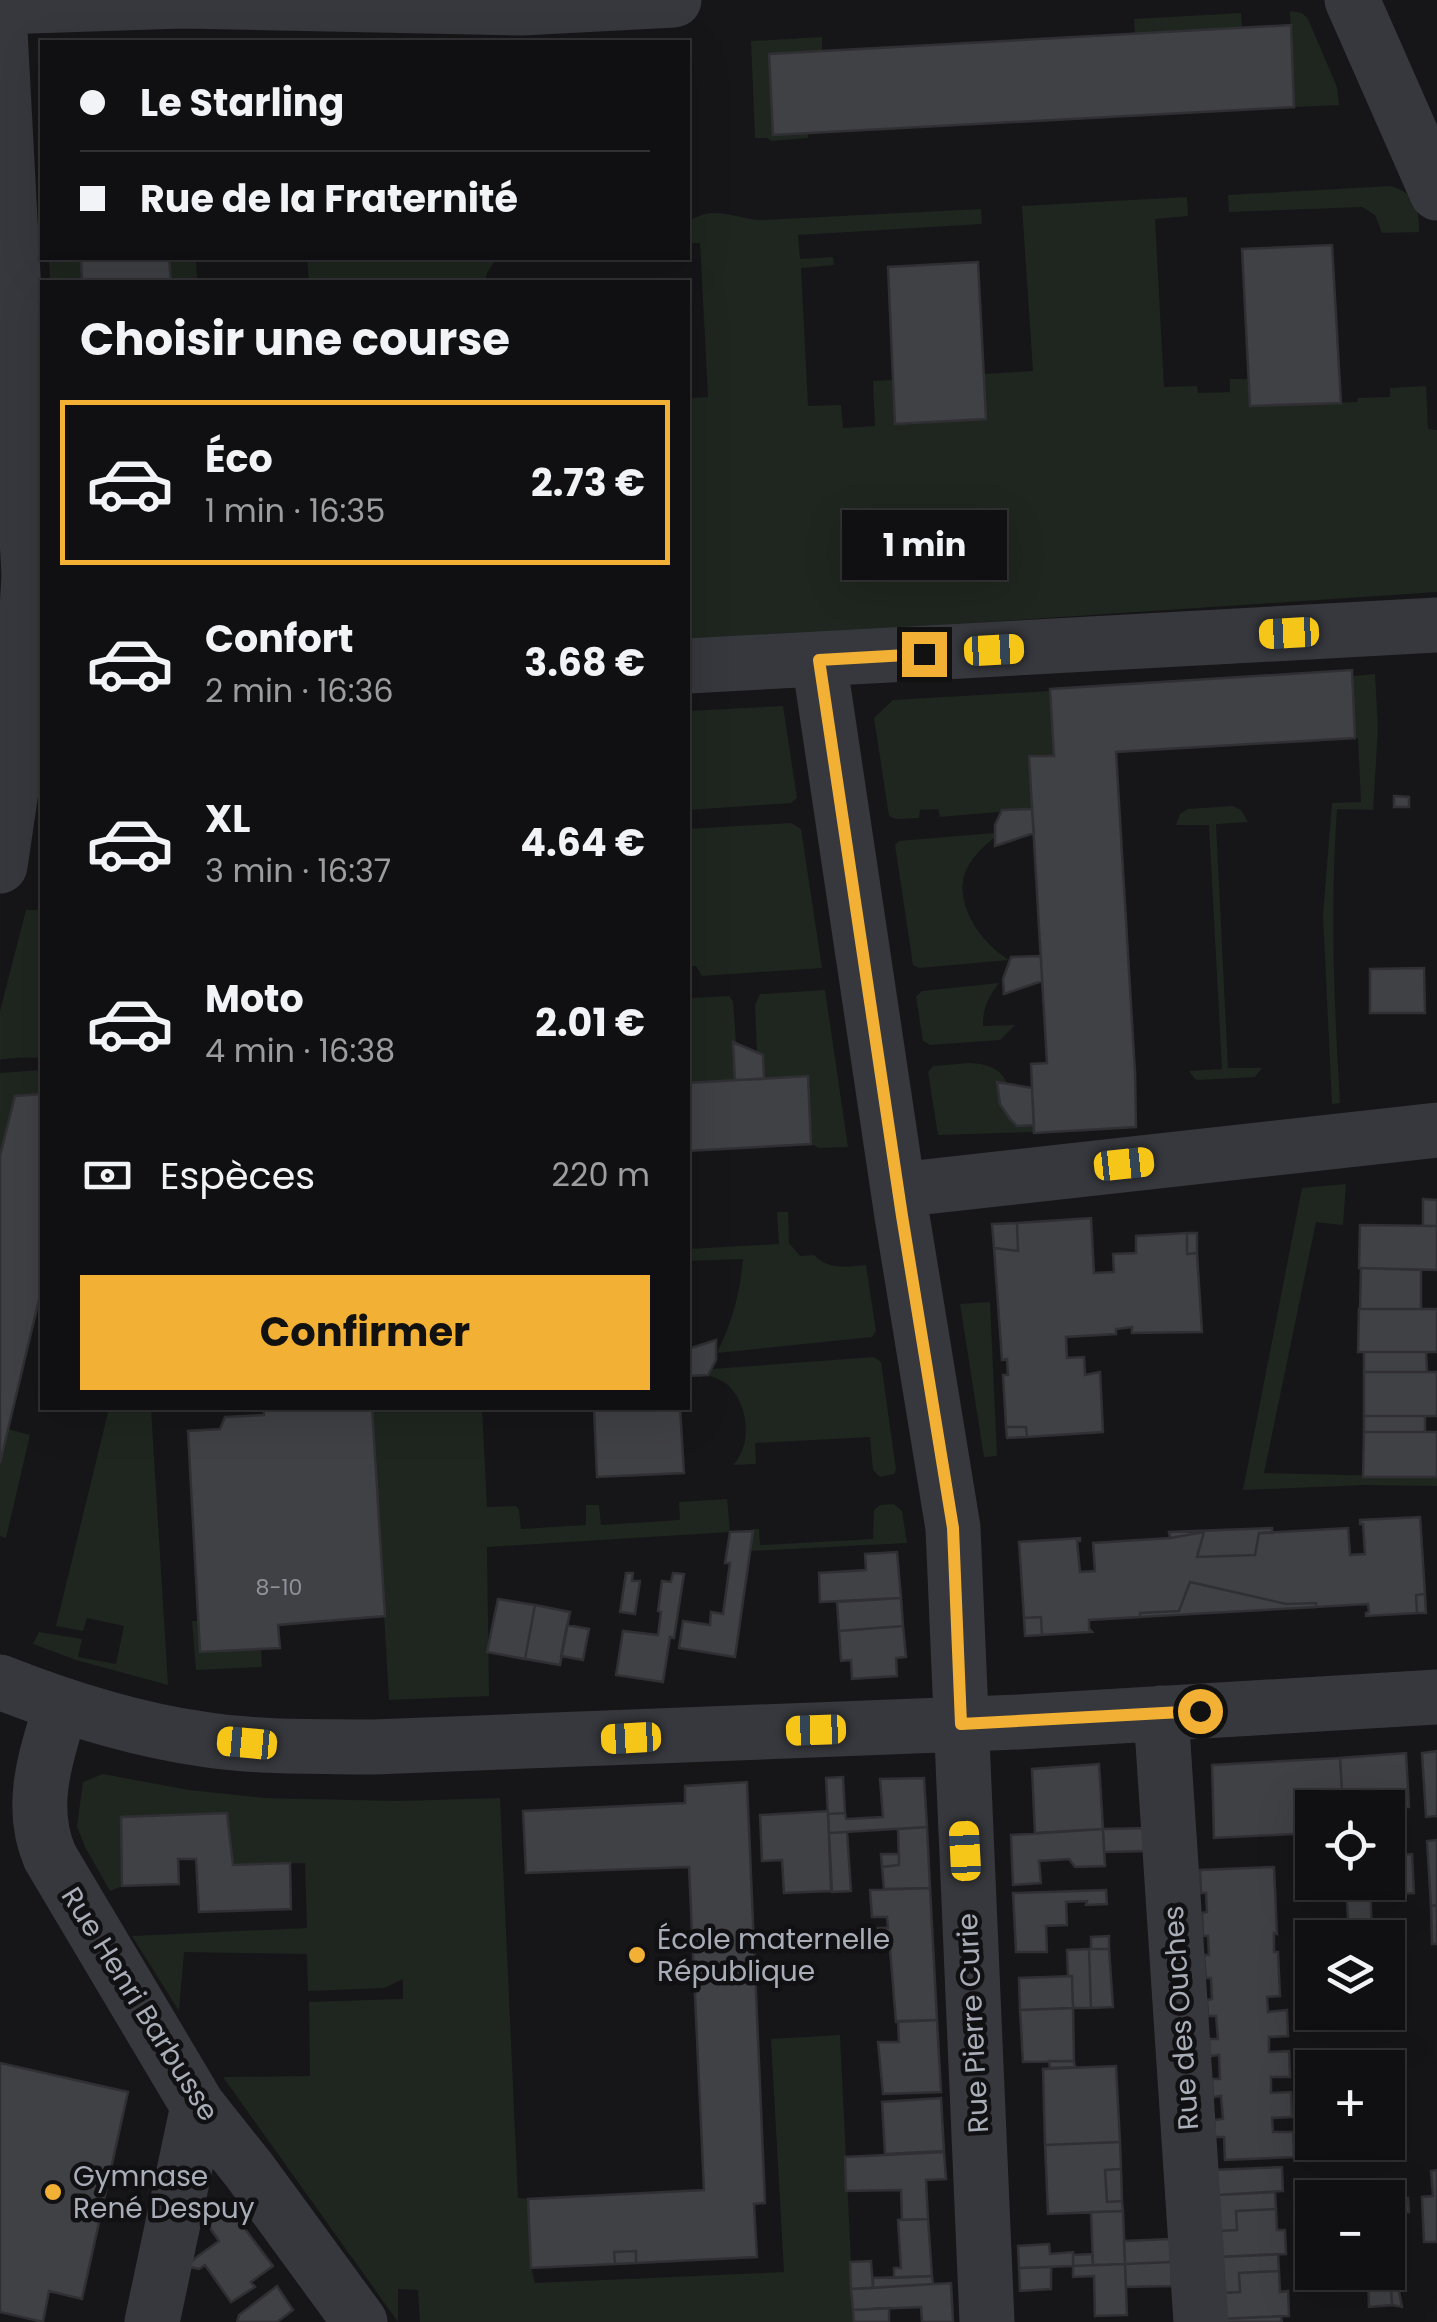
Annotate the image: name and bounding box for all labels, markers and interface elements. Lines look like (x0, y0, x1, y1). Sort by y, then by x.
text: Le Starling (140, 76, 344, 129)
text: Rue de la Fraternité (140, 172, 518, 225)
text: Choisir une course (80, 308, 510, 371)
text: Éco (205, 432, 273, 485)
icon: car (85, 438, 175, 528)
text: 2.73 € (531, 456, 645, 509)
text: 1 min · 16:35 (205, 488, 385, 533)
callout: 1 min (842, 509, 1006, 579)
text: 1 min (883, 522, 966, 567)
text: Confort (205, 612, 353, 665)
car (1258, 616, 1320, 650)
icon: car (85, 618, 175, 708)
route end (902, 632, 947, 677)
car (963, 633, 1025, 667)
text: 3.68 € (524, 636, 645, 689)
text: 2 min · 16:36 (205, 668, 394, 713)
text: XL (205, 792, 250, 845)
icon: car (85, 798, 175, 888)
text: 4.64 € (520, 816, 645, 869)
text: 3 min · 16:37 (205, 848, 391, 893)
text: Moto (205, 972, 304, 1025)
icon: car (85, 978, 175, 1068)
text: 2.01 € (535, 996, 645, 1049)
text: 4 min · 16:38 (205, 1028, 395, 1073)
car (1093, 1146, 1155, 1182)
icon: cash (80, 1148, 135, 1203)
text: Espèces (160, 1149, 315, 1202)
text: 220 m (552, 1152, 650, 1197)
button: Confirmer (80, 1275, 650, 1390)
house number: 8-10 (256, 1572, 302, 1603)
route start (1178, 1689, 1223, 1734)
car (785, 1714, 847, 1746)
car (600, 1721, 662, 1755)
car (216, 1725, 278, 1761)
map controls (1295, 1790, 1405, 2290)
button: locate (1295, 1790, 1405, 1900)
car (948, 1820, 982, 1882)
street label: Rue Henri Barbusse (52, 1880, 228, 2128)
street label: Rue des Ouches (1154, 1904, 1208, 2132)
street label: Rue Pierre Curie (948, 1912, 998, 2134)
place label: École maternelle République (657, 1920, 890, 1991)
button: layers (1295, 1920, 1405, 2030)
marker: École maternelle République (626, 1944, 648, 1966)
button: + (1295, 2050, 1405, 2160)
place label: Gymnase René Despuy (73, 2157, 255, 2228)
button: − (1295, 2180, 1405, 2290)
marker: Gymnase René Despuy (42, 2181, 64, 2203)

